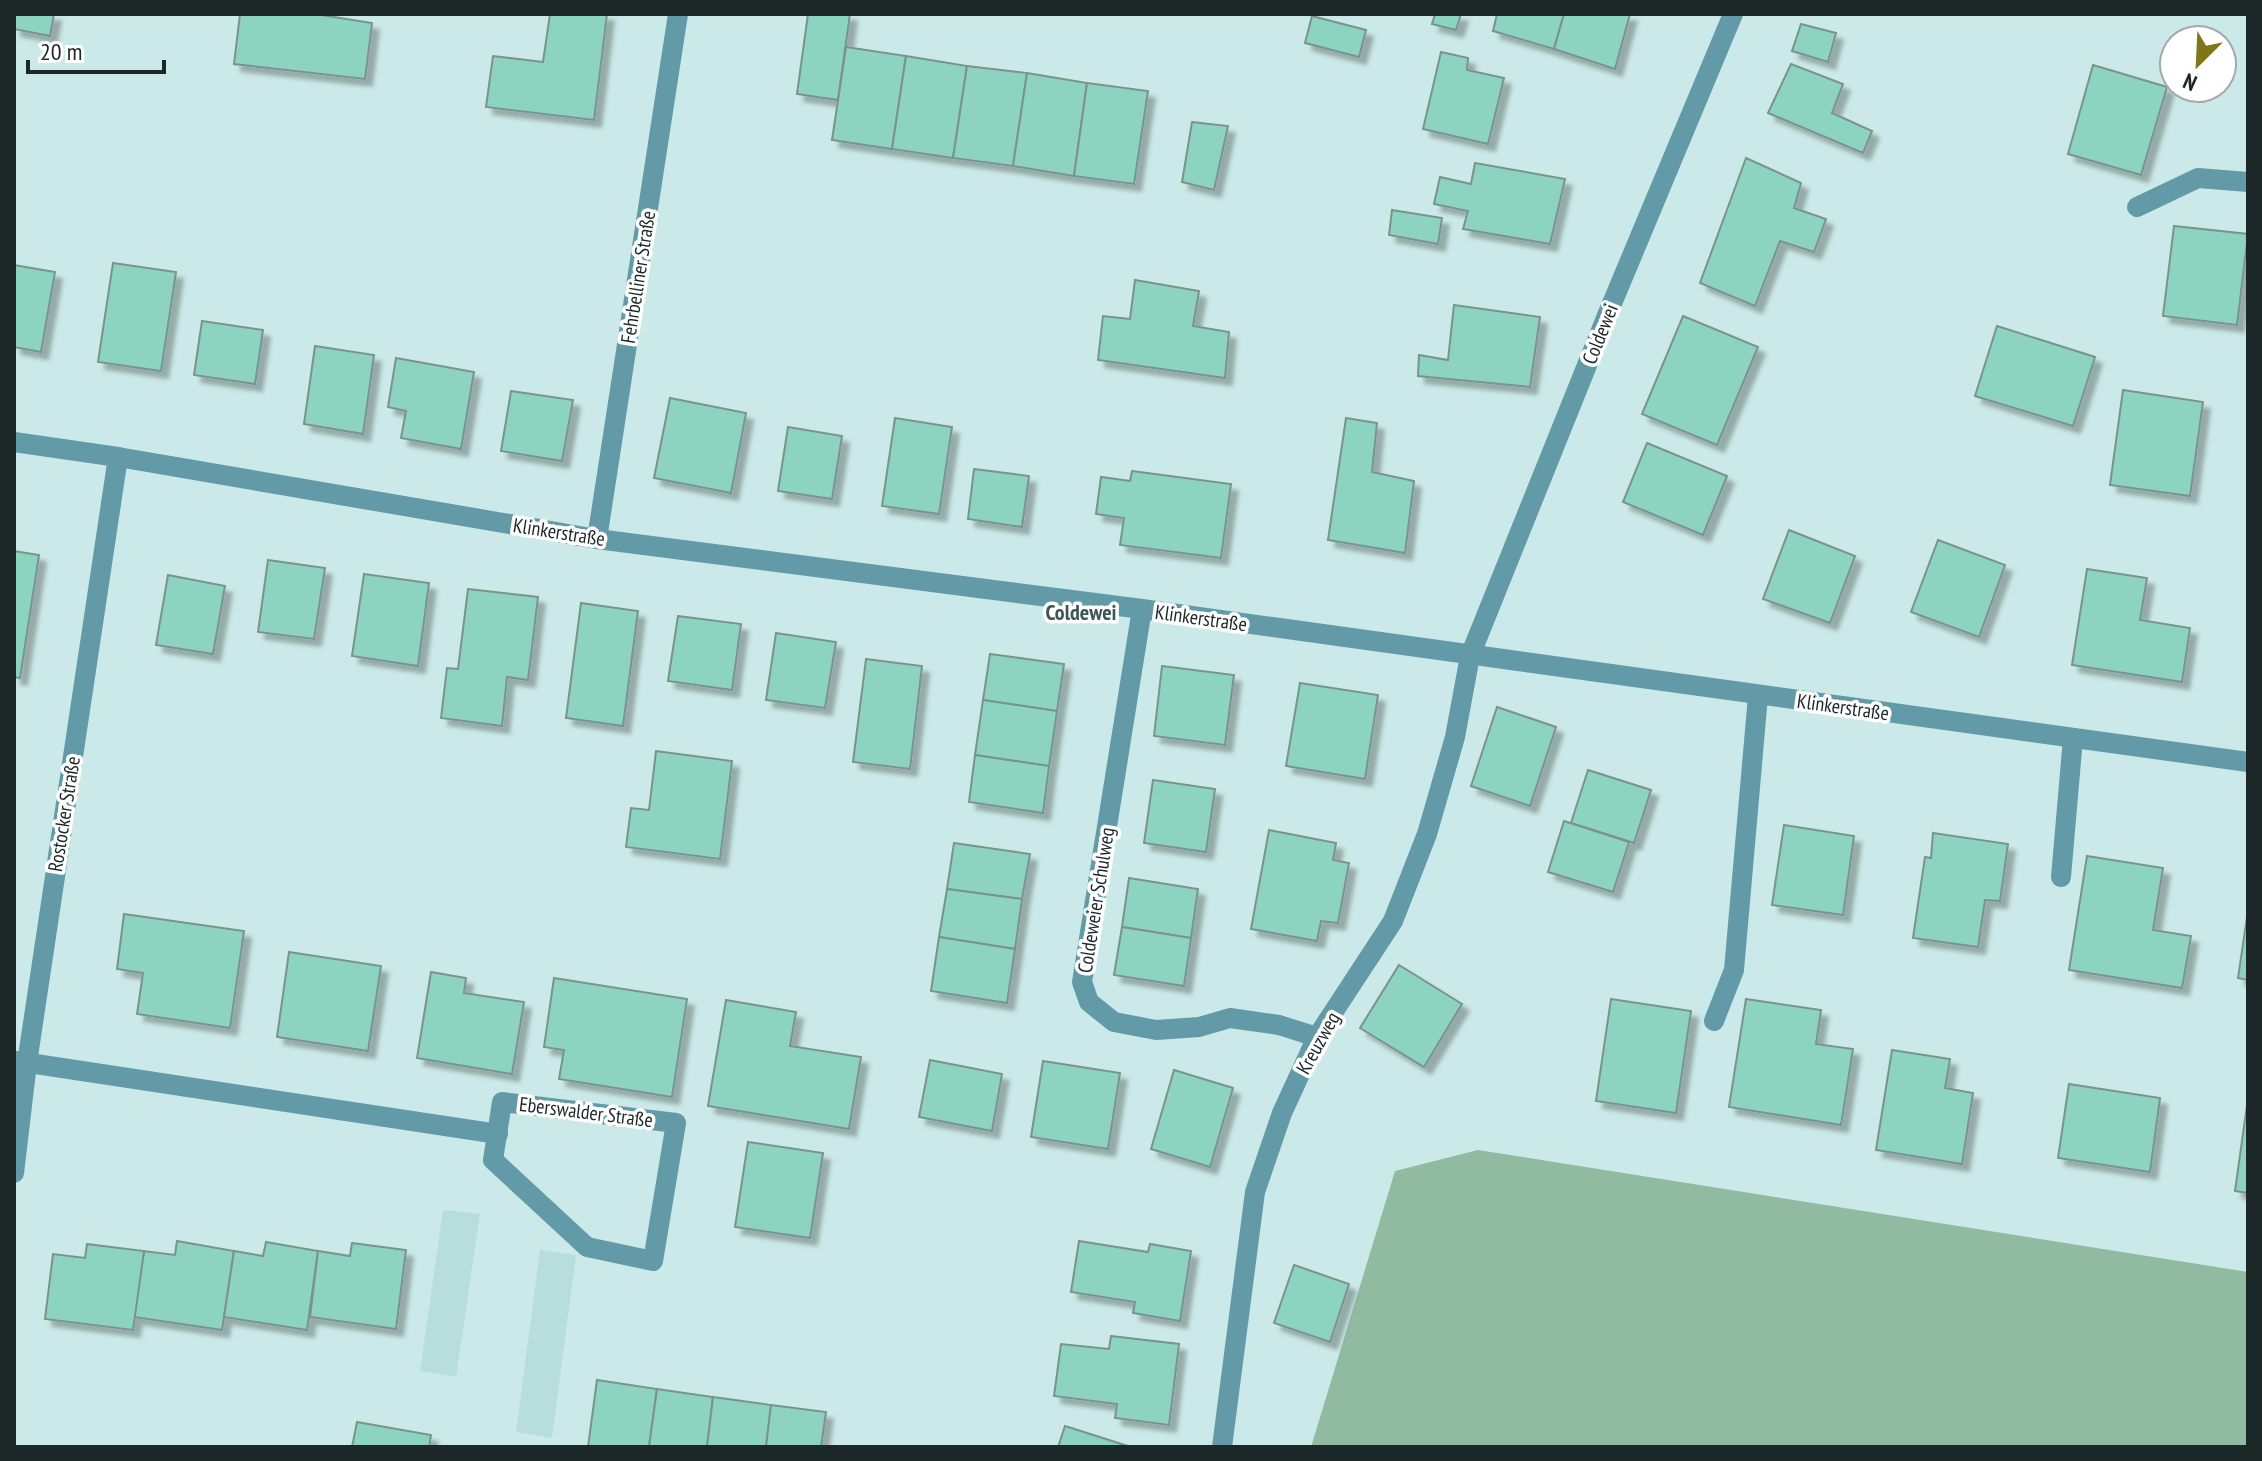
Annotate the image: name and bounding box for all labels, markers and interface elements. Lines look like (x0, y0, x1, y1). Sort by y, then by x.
scale bar (28, 24, 164, 74)
north arrow (2158, 24, 2238, 104)
text: 20 m (40, 36, 82, 67)
text: N (2179, 67, 2201, 97)
street label: Fehrbelliner Straße (615, 209, 661, 345)
street label: Coldewei (1576, 300, 1624, 368)
street label: Klinkerstraße (511, 512, 607, 552)
district label: Coldewei (1045, 598, 1117, 626)
street label: Klinkerstraße (1153, 599, 1249, 637)
street label: Klinkerstraße (1795, 688, 1891, 726)
street label: Rostocker Straße (42, 754, 86, 874)
street label: Coldeweier Schulweg (1072, 825, 1120, 975)
street label: Kreuzweg (1290, 1007, 1346, 1079)
street label: Eberswalder Straße (518, 1091, 654, 1133)

